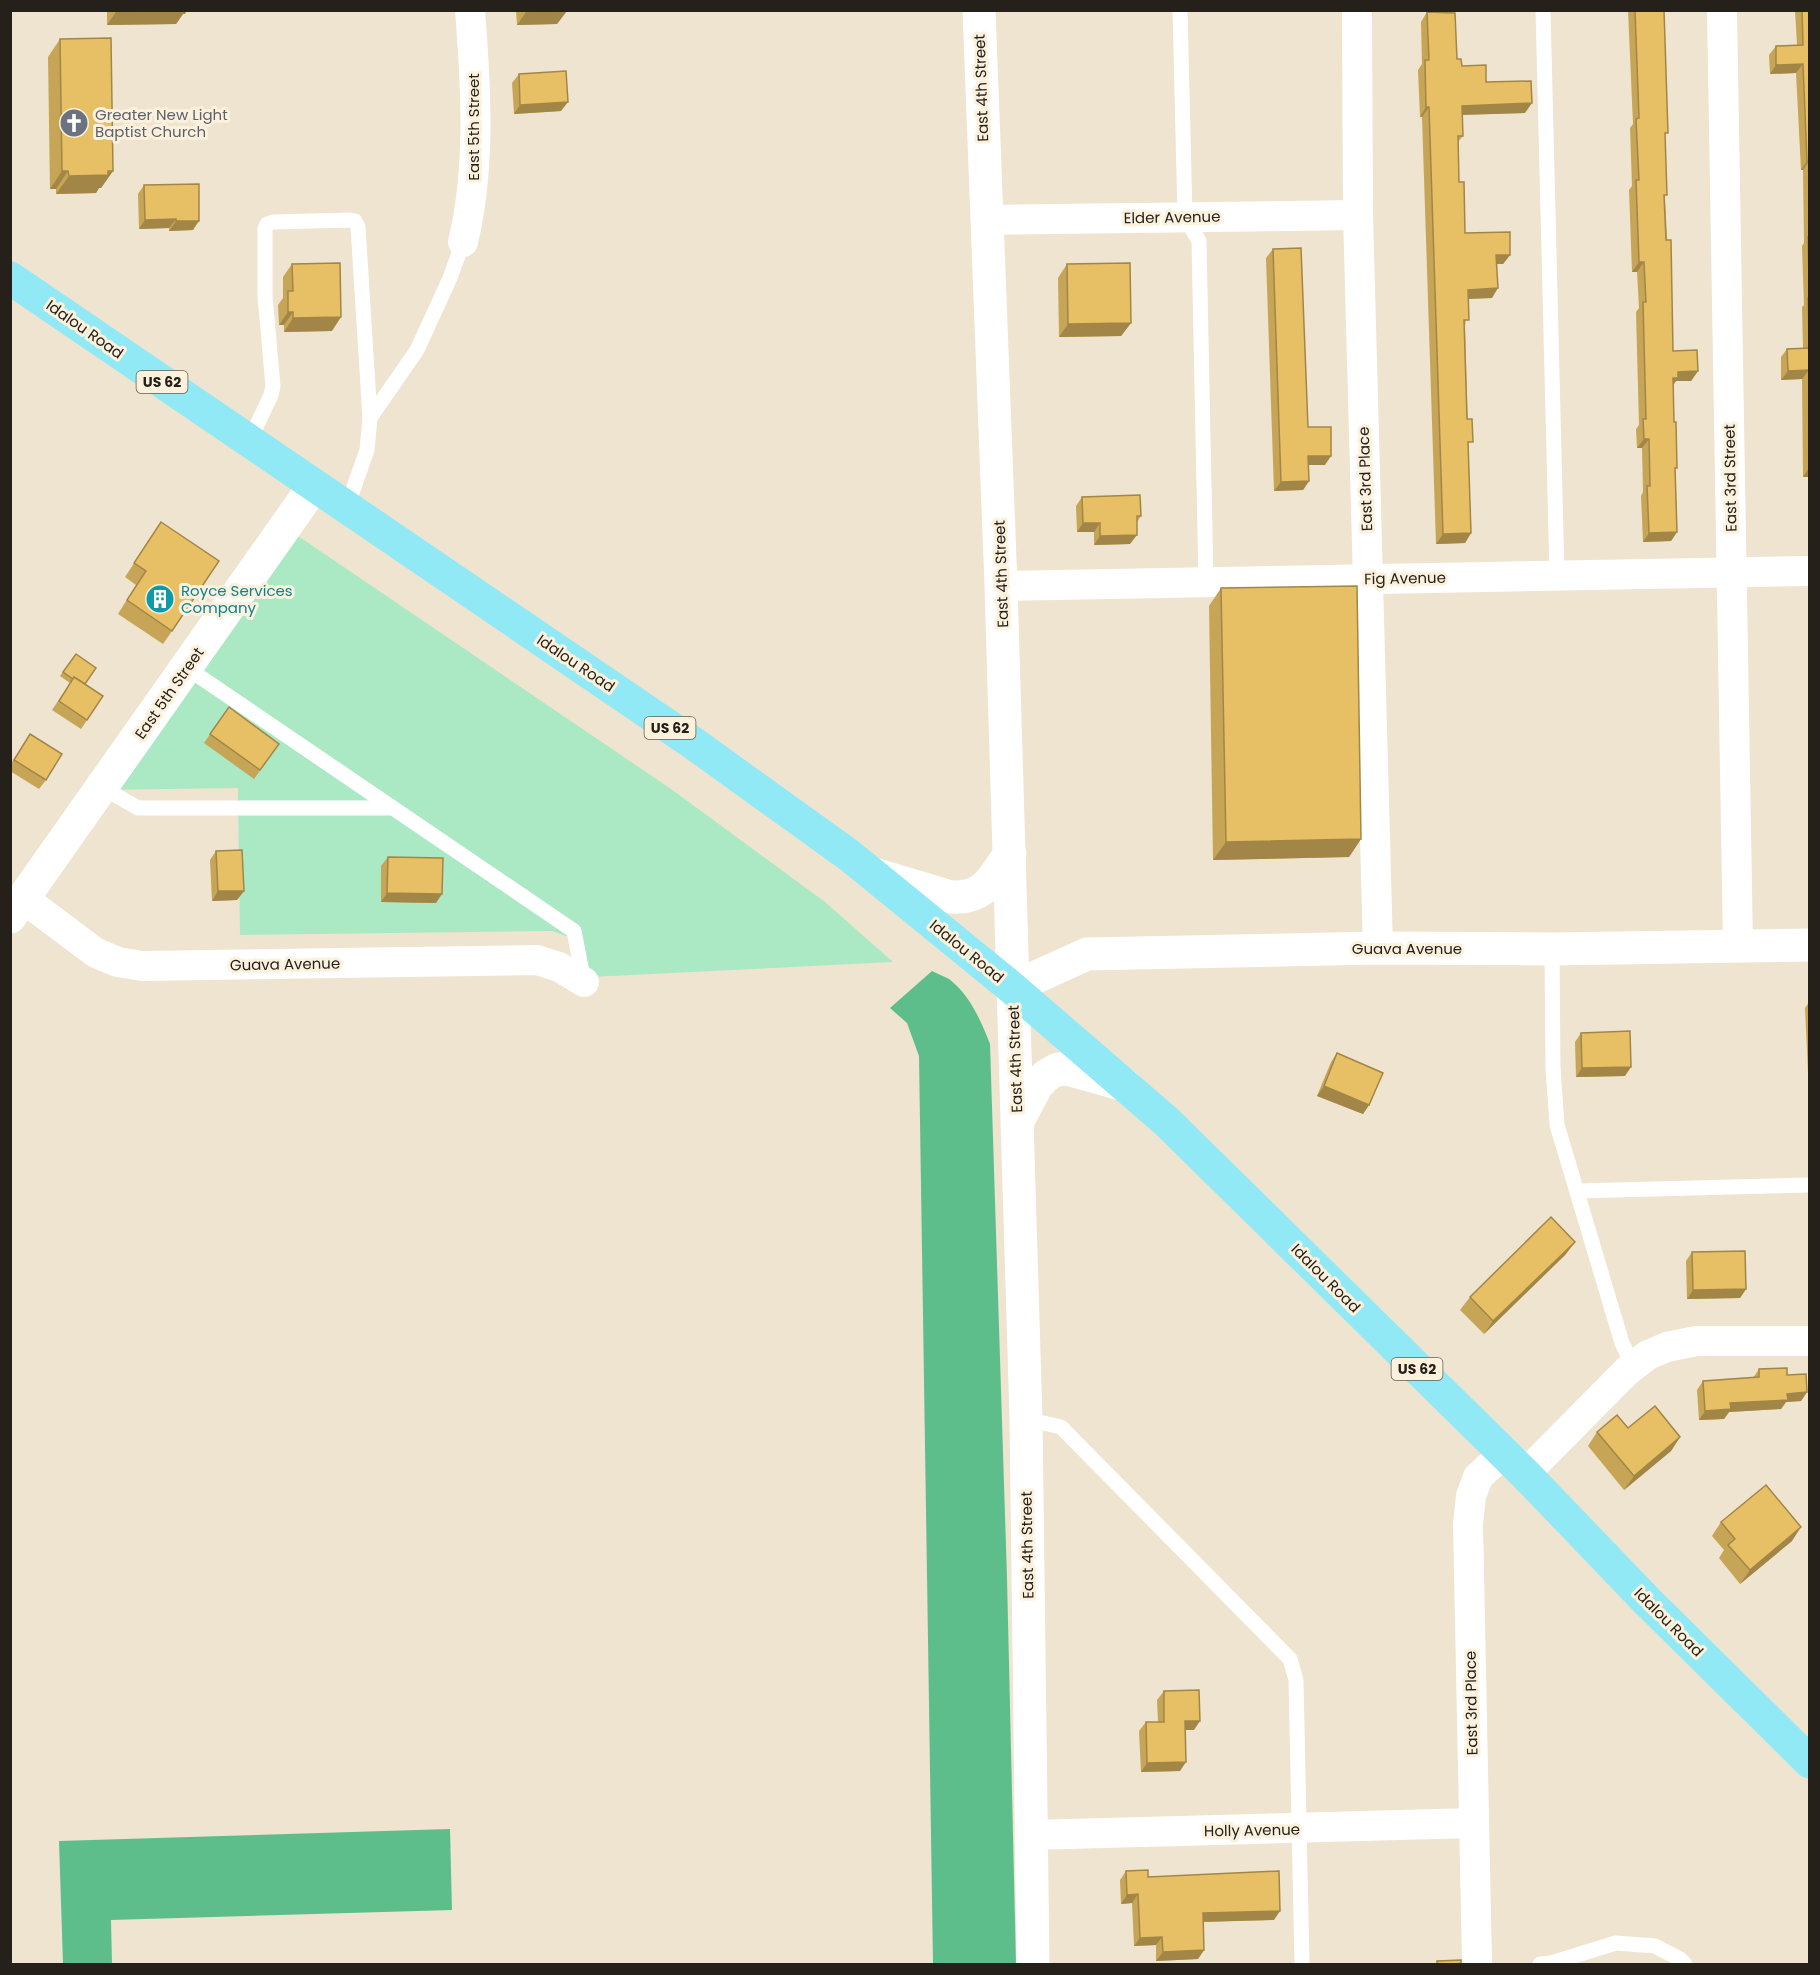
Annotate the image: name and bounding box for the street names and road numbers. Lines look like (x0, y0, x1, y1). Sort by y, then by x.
street label: East 4th Street (969, 34, 993, 142)
street label: East 5th Street (463, 73, 484, 181)
street label: Elder Avenue (1123, 206, 1221, 228)
street label: Idalou Road (42, 295, 128, 363)
road number: US 62 (136, 371, 188, 393)
street label: East 3rd Street (1719, 424, 1741, 532)
street label: East 3rd Place (1353, 426, 1377, 532)
street label: East 4th Street (989, 520, 1013, 628)
street label: Fig Avenue (1364, 567, 1446, 589)
street label: Idalou Road (533, 629, 619, 697)
street label: East 5th Street (130, 643, 208, 743)
road number: US 62 (644, 717, 696, 739)
street label: Idalou Road (925, 915, 1009, 987)
street label: Guava Avenue (1352, 938, 1462, 959)
street label: Guava Avenue (230, 953, 340, 975)
street label: East 4th Street (1003, 1005, 1027, 1113)
street label: Idalou Road (1287, 1239, 1365, 1317)
road number: US 62 (1392, 1358, 1442, 1380)
street label: East 4th Street (1016, 1491, 1038, 1599)
street label: Idalou Road (1630, 1583, 1708, 1661)
street label: East 3rd Place (1460, 1651, 1482, 1755)
street label: Holly Avenue (1204, 1819, 1300, 1841)

